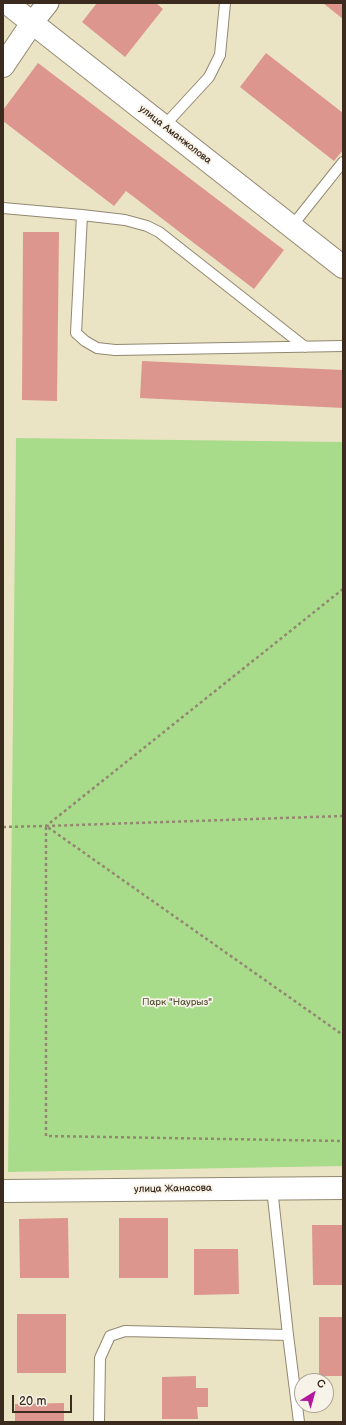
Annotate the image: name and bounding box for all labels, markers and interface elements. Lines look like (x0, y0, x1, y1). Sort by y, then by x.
street label: улица Аманжолова (136, 103, 214, 167)
park label: Парк "Наурыз" (142, 996, 212, 1008)
street label: улица Жанасова (134, 1182, 212, 1196)
north arrow (294, 1373, 334, 1413)
text: С (314, 1376, 328, 1391)
scale bar (14, 1387, 74, 1413)
text: 20 m (19, 1394, 46, 1409)

